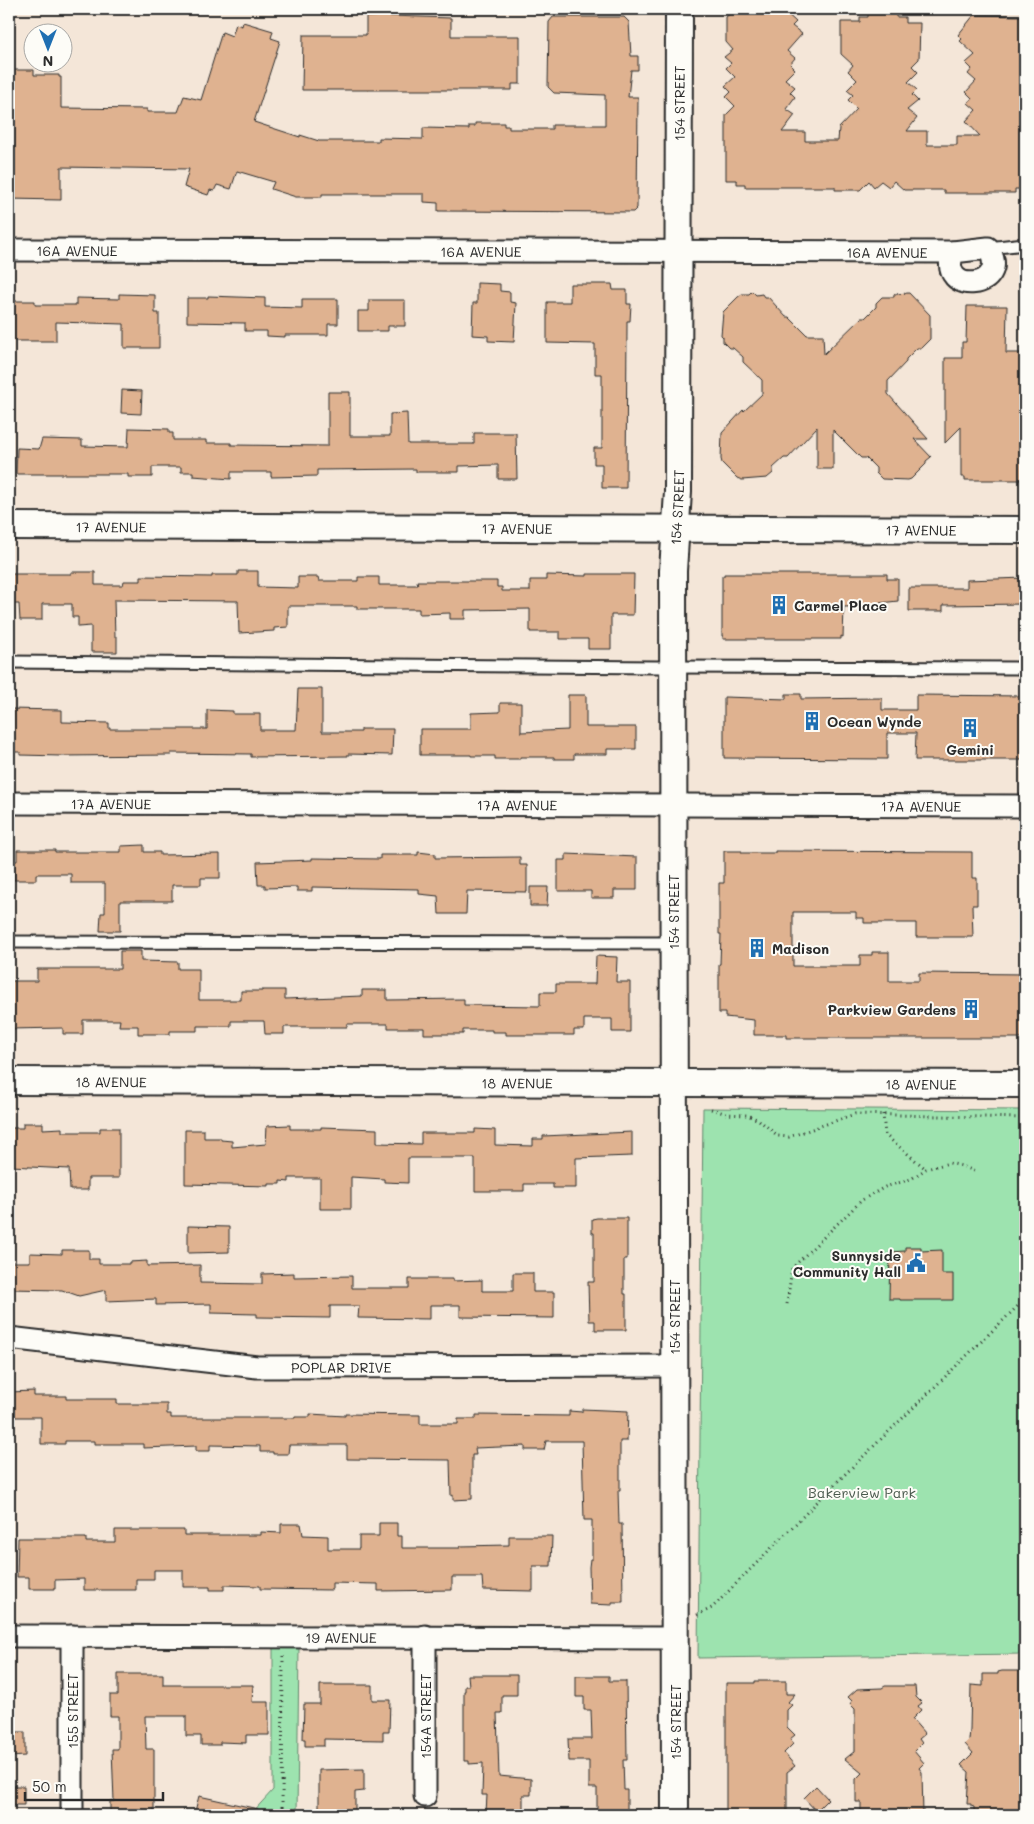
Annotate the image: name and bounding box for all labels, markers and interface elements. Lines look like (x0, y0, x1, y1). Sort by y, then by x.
north arrow (22, 22, 72, 72)
text: N (43, 52, 53, 71)
street label: 154 STREET (669, 65, 688, 141)
street label: 16A AVENUE (36, 241, 118, 260)
street label: 16A AVENUE (440, 241, 522, 261)
street label: 16A AVENUE (846, 242, 928, 261)
street label: 154 STREET (665, 469, 688, 546)
street label: 17 AVENUE (76, 517, 146, 536)
street label: 17 AVENUE (482, 518, 552, 538)
street label: 17 AVENUE (886, 520, 956, 539)
building icon: Carmel Place (768, 594, 790, 616)
place label: Carmel Place (794, 596, 887, 615)
building icon: Ocean Wynde (801, 710, 823, 732)
place label: Ocean Wynde (827, 712, 922, 731)
building icon: Gemini (959, 717, 981, 739)
place label: Gemini (946, 740, 994, 759)
street label: 17A AVENUE (71, 794, 151, 813)
street label: 17A AVENUE (477, 795, 557, 814)
street label: 17A AVENUE (881, 796, 961, 815)
street label: 154 STREET (664, 874, 683, 950)
building icon: Madison (746, 937, 768, 959)
place label: Madison (772, 939, 829, 958)
building icon: Parkview Gardens (960, 998, 982, 1020)
place label: Parkview Gardens (828, 1000, 956, 1019)
street label: 18 AVENUE (75, 1072, 147, 1091)
street label: 18 AVENUE (481, 1073, 553, 1092)
street label: 18 AVENUE (885, 1074, 957, 1093)
place label: Sunnyside Community Hall (793, 1246, 901, 1281)
public building icon: Sunnyside Community Hall (905, 1252, 927, 1274)
street label: 154 STREET (665, 1279, 684, 1355)
street label: POPLAR DRIVE (291, 1357, 392, 1376)
park label: Bakerview Park (808, 1483, 916, 1502)
street label: 19 AVENUE (305, 1627, 377, 1647)
street label: 155 STREET (63, 1673, 82, 1749)
street label: 154A STREET (416, 1673, 435, 1759)
street label: 154 STREET (666, 1684, 685, 1760)
scale bar (25, 1769, 162, 1801)
text: 50 m (32, 1776, 67, 1796)

